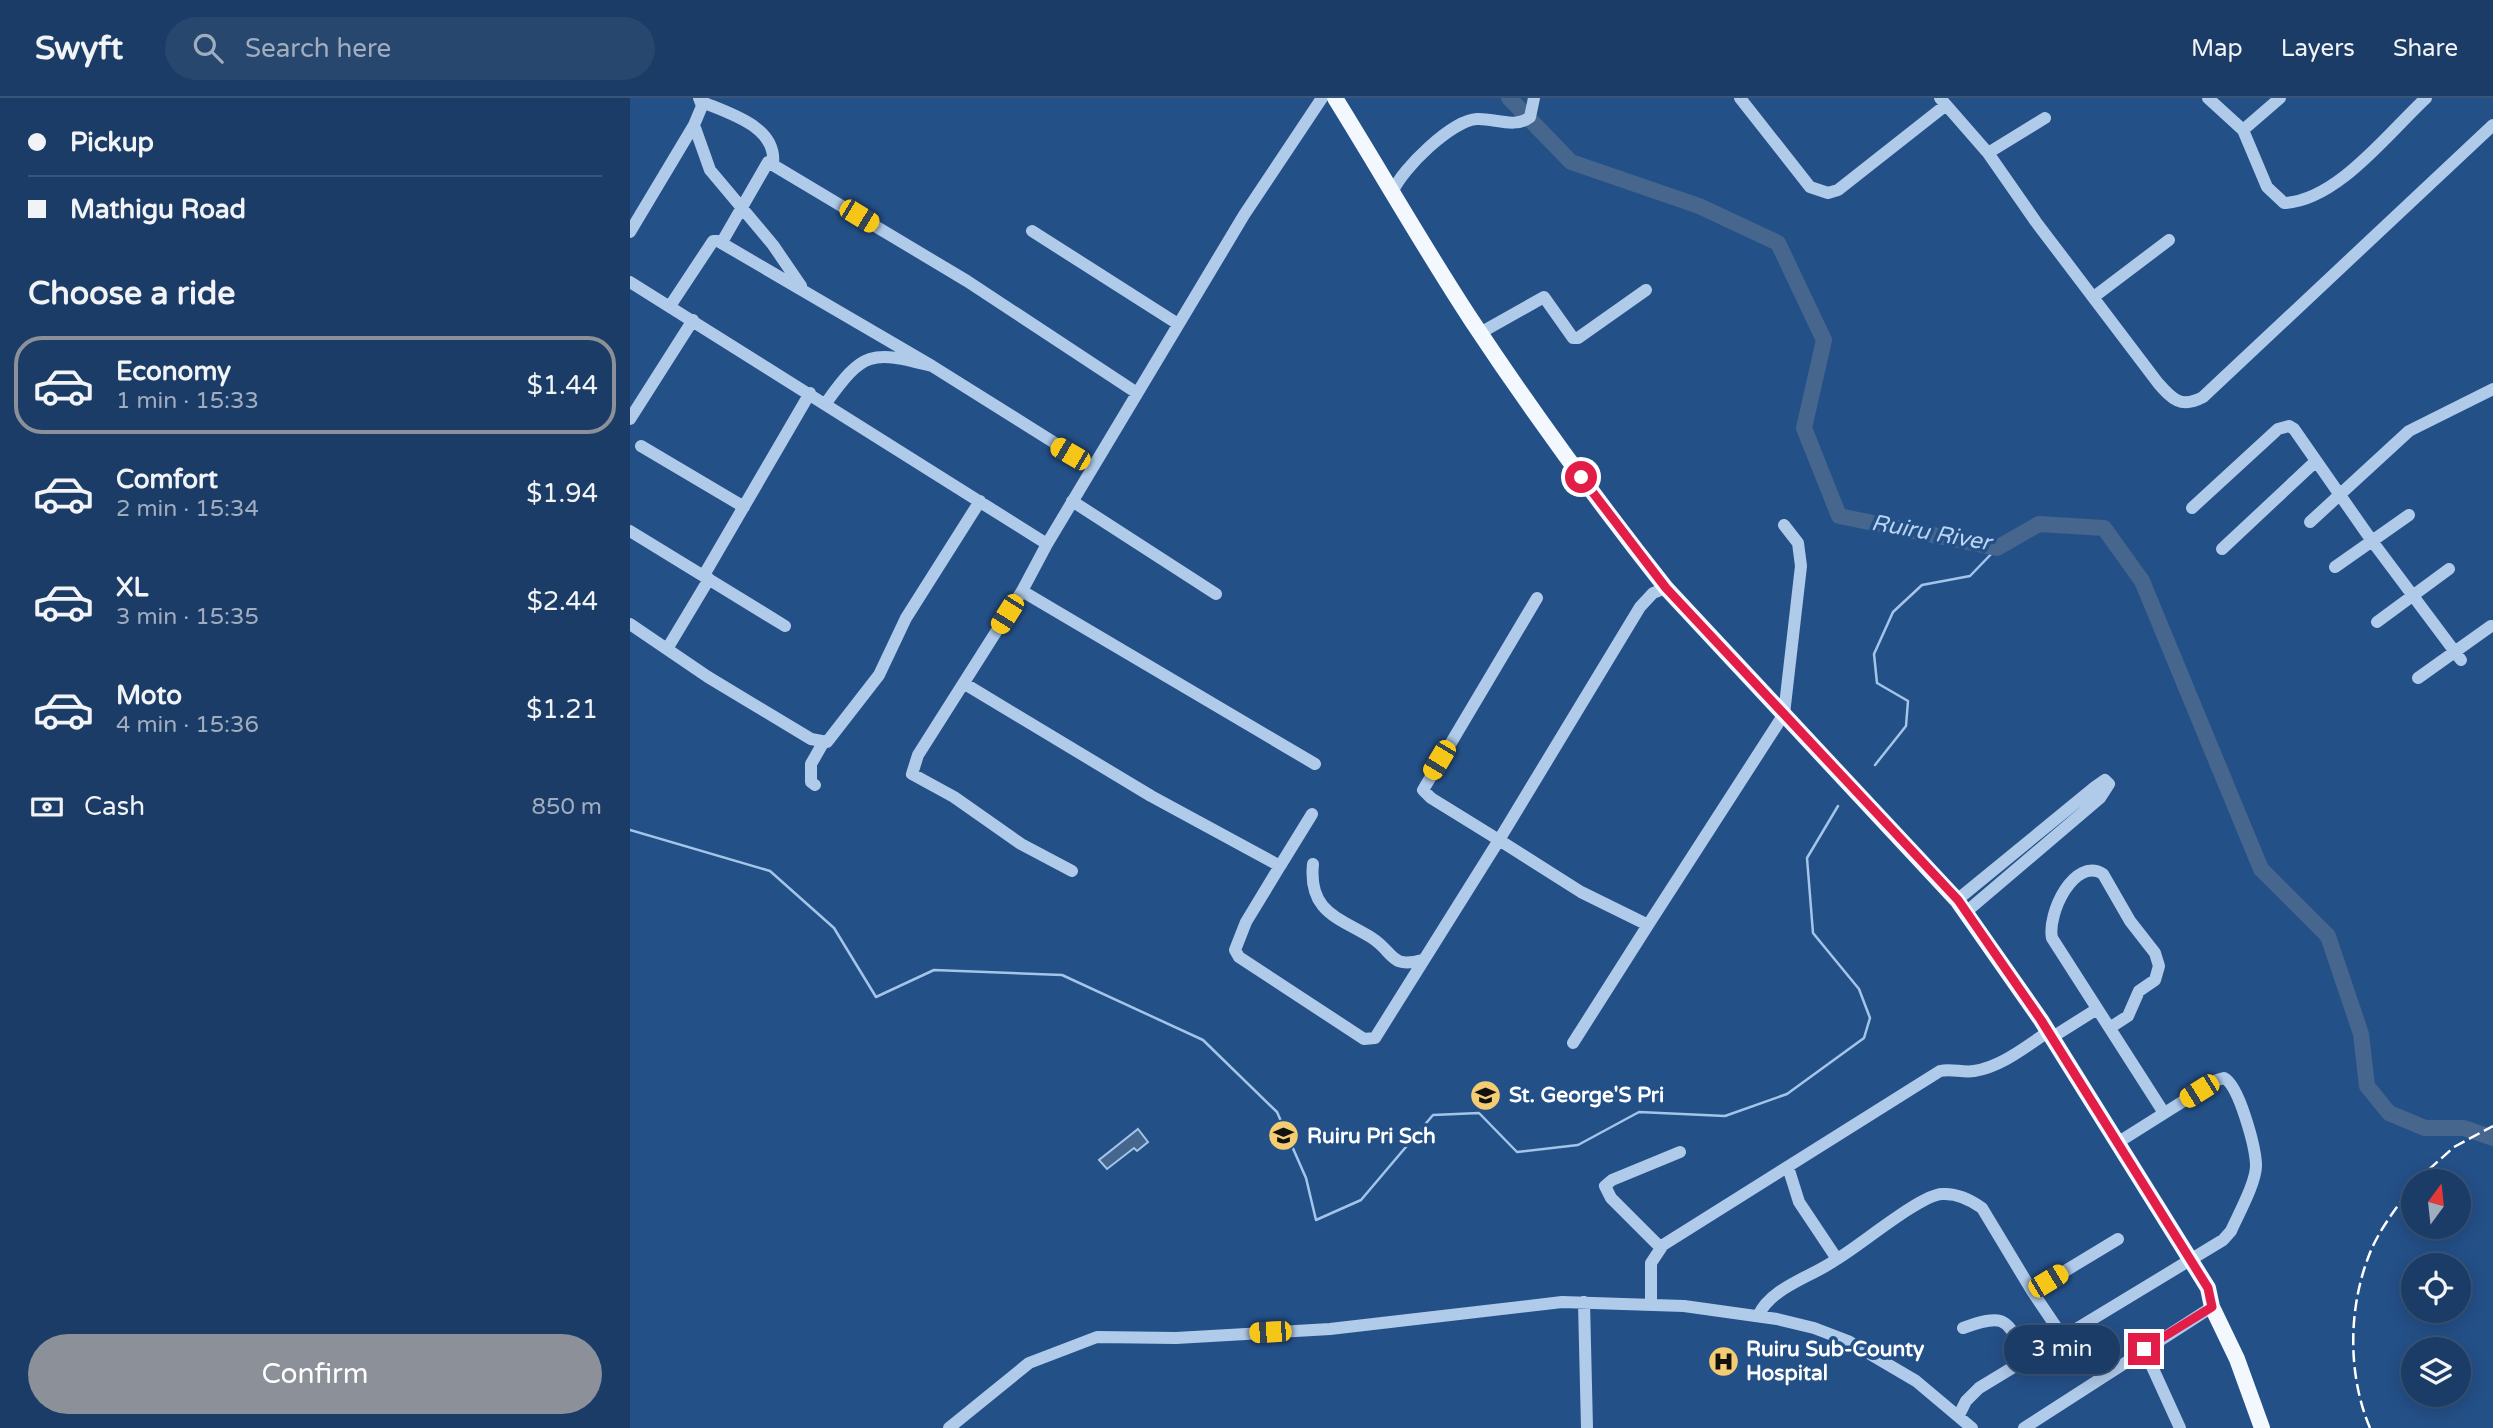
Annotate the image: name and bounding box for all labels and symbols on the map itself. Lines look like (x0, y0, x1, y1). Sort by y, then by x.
car (836, 196, 883, 236)
car (1047, 434, 1094, 474)
route start (1565, 461, 1597, 493)
water label: Ruiru River (1869, 509, 1996, 558)
car (987, 591, 1028, 637)
car (1420, 737, 1459, 783)
car (2176, 1071, 2223, 1111)
school or university icon: St. George'S Pri (1469, 1078, 1503, 1112)
place label: St. George'S Pri (1509, 1083, 1664, 1108)
school or university icon: Ruiru Pri Sch (1267, 1119, 1301, 1153)
place label: Ruiru Pri Sch (1307, 1124, 1436, 1149)
north arrow (2401, 1169, 2471, 1239)
car (2025, 1261, 2072, 1301)
car (1249, 1320, 1292, 1344)
callout: 3 min (2004, 1324, 2120, 1374)
route end (2128, 1333, 2160, 1365)
place label: Ruiru Sub-County Hospital (1746, 1337, 1925, 1386)
hospital icon: Ruiru Sub-County Hospital (1706, 1344, 1740, 1378)

